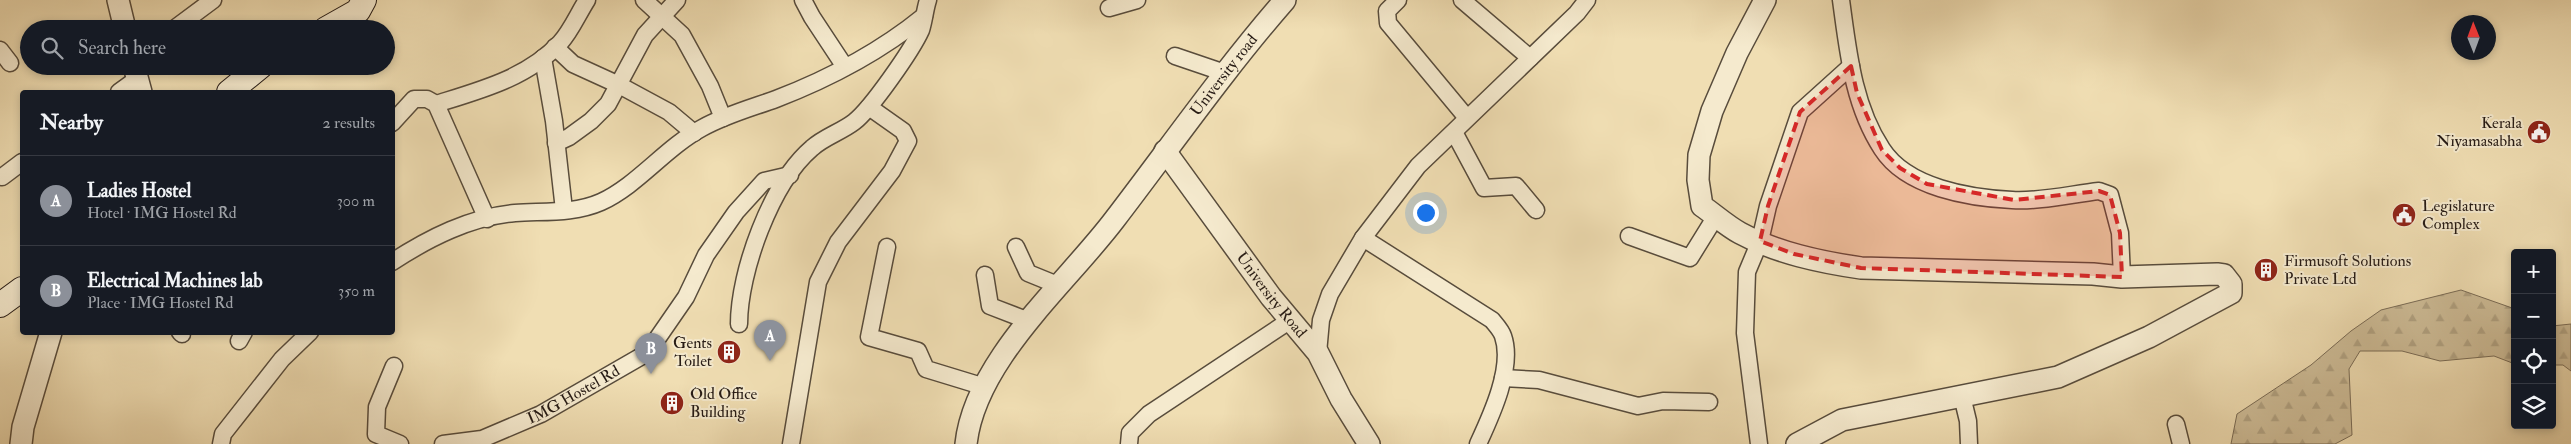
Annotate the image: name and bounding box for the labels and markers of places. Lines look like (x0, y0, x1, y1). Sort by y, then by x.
place label: Kerala Niyamasabha (2436, 113, 2522, 151)
public building icon: Kerala Niyamasabha (2526, 119, 2552, 145)
place label: Legislature Complex (2422, 196, 2495, 235)
public building icon: Legislature Complex (2391, 202, 2417, 228)
place label: Firmusoft Solutions Private Ltd (2284, 251, 2411, 289)
building icon: Firmusoft Solutions Private Ltd (2253, 257, 2279, 283)
pin: A (754, 320, 786, 361)
pin: B (635, 333, 667, 374)
place label: Gents Toilet (673, 333, 712, 371)
building icon: Gents Toilet (716, 339, 742, 365)
place label: Old Office Building (690, 384, 758, 422)
building icon: Old Office Building (659, 390, 685, 416)

